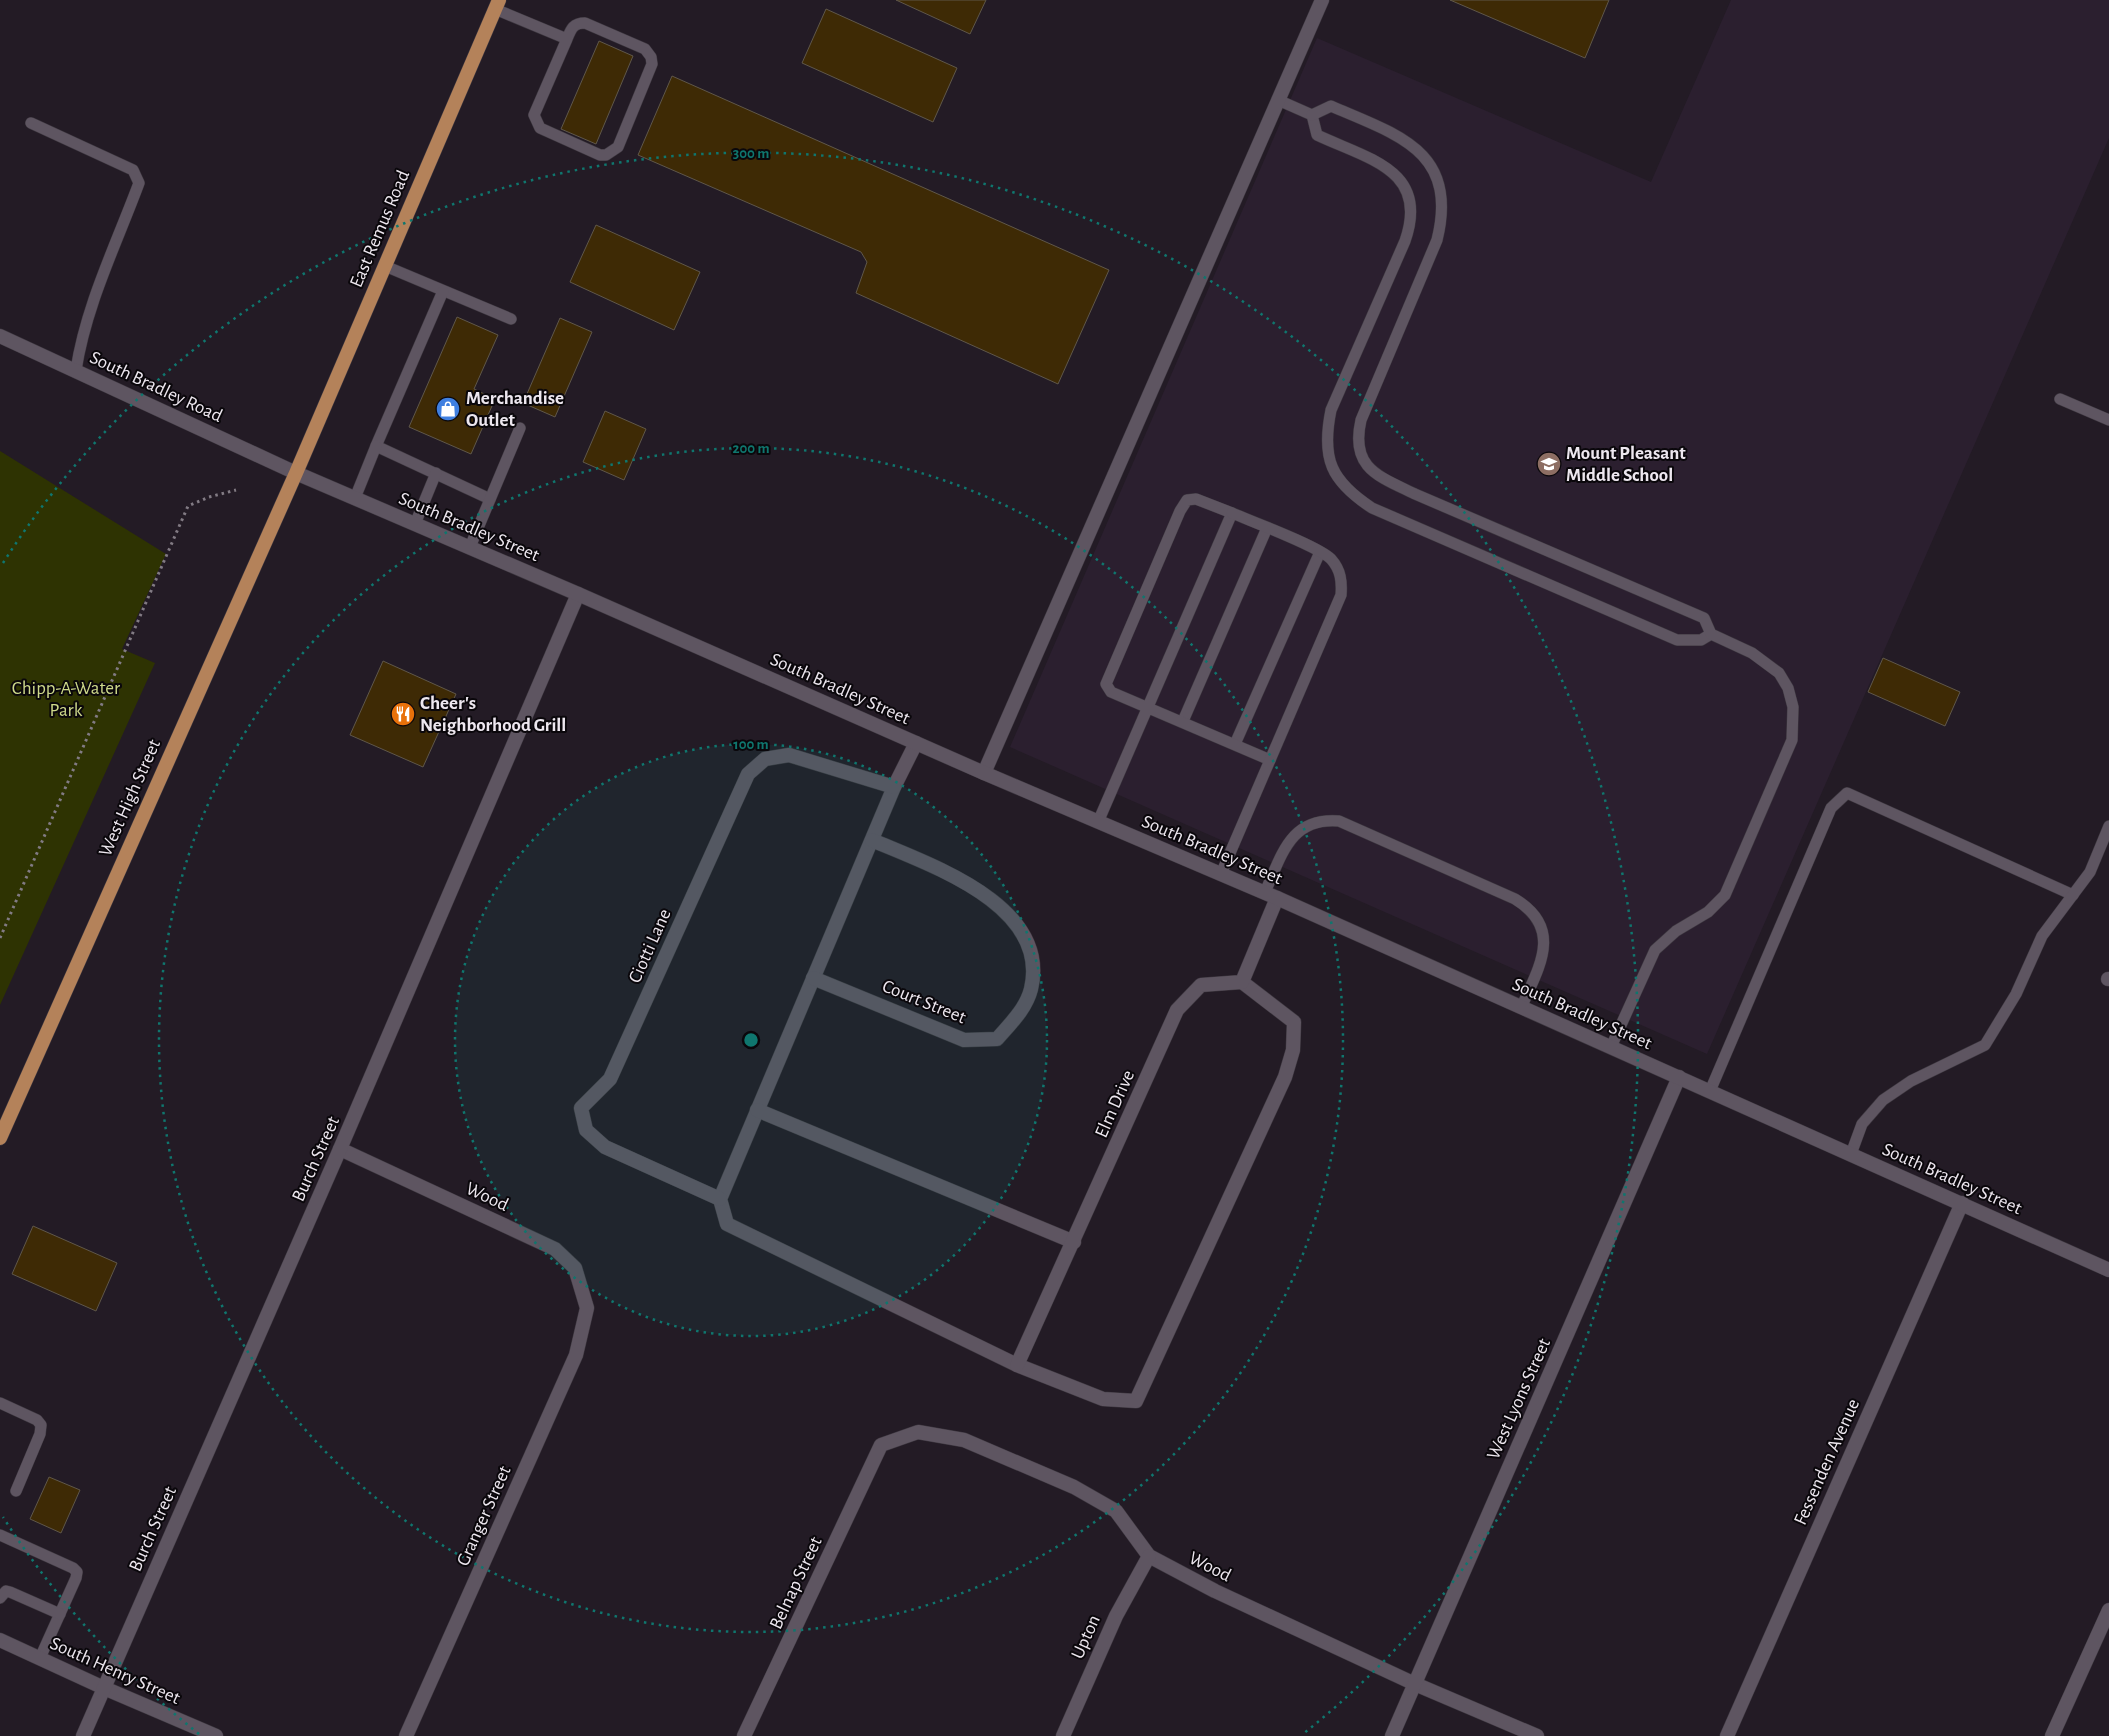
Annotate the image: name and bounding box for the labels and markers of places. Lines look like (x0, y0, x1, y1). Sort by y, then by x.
place label: Merchandise Outlet (466, 389, 564, 430)
shop icon: Merchandise Outlet (435, 396, 461, 422)
place label: Mount Pleasant Middle School (1566, 444, 1686, 485)
school or university icon: Mount Pleasant Middle School (1536, 451, 1562, 477)
place label: Cheer's Neighborhood Grill (420, 694, 566, 735)
restaurant icon: Cheer's Neighborhood Grill (390, 701, 416, 727)
centre of rings (742, 1031, 760, 1049)

